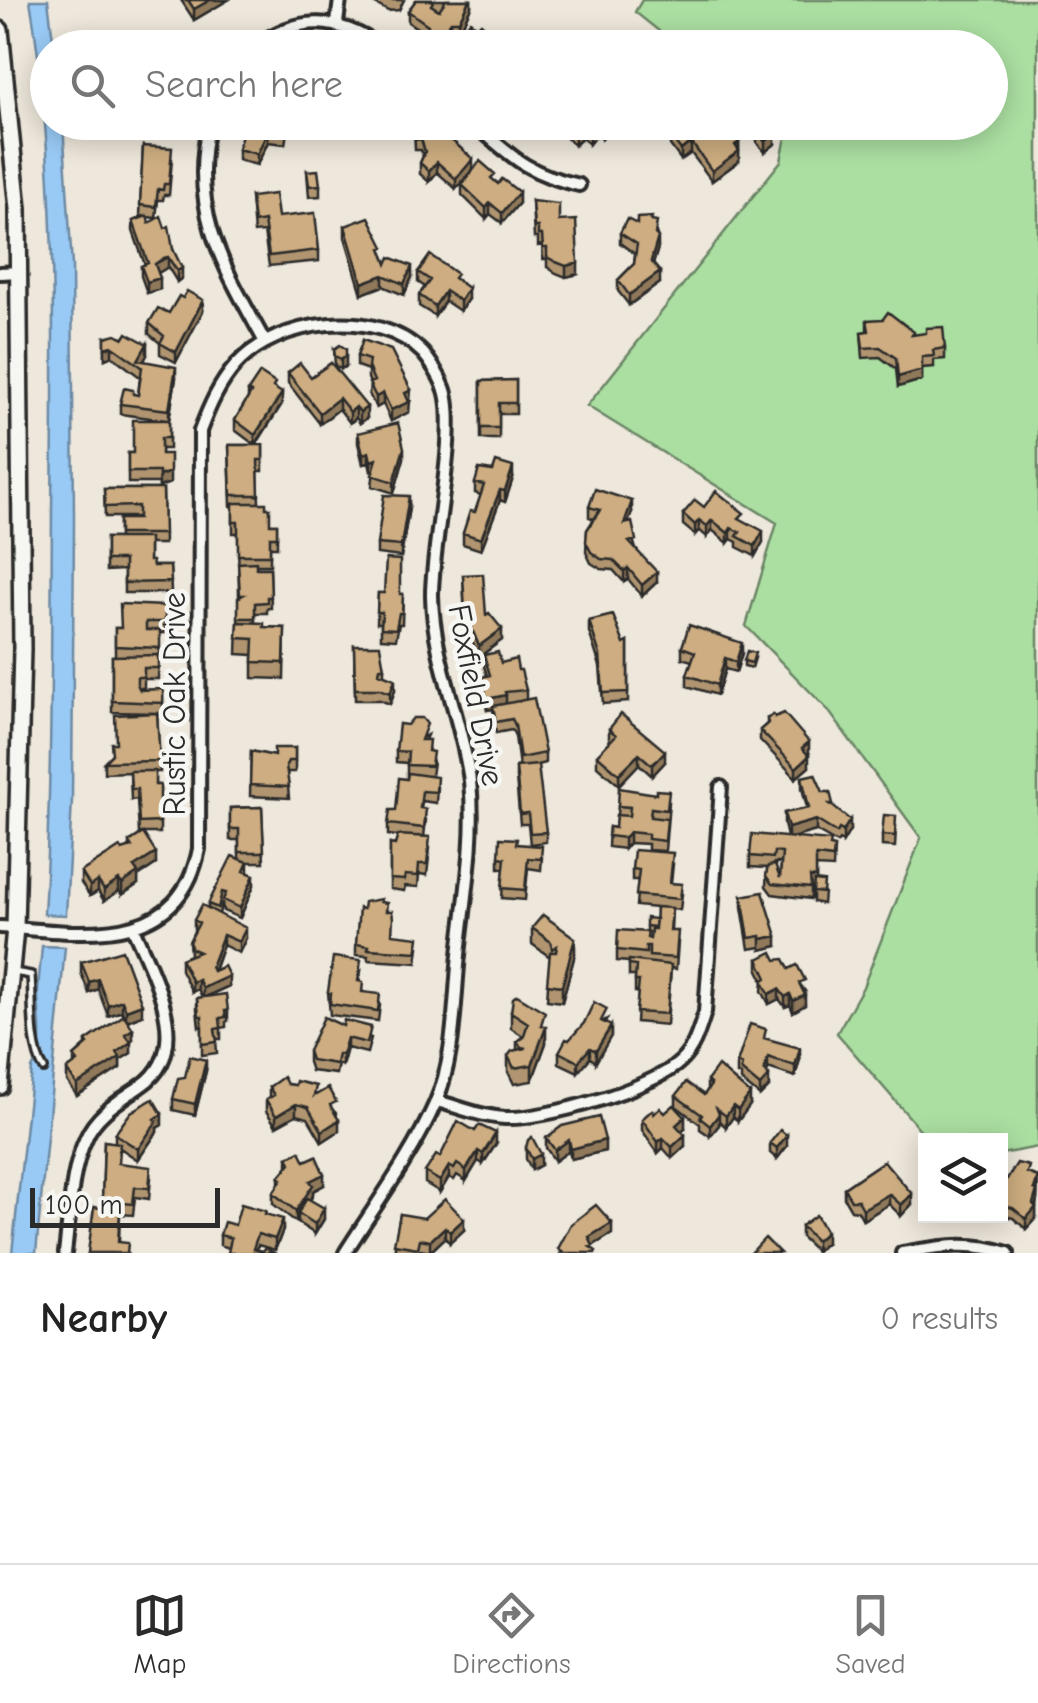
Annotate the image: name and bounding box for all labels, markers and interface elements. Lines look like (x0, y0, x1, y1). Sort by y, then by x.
search box (30, 30, 1008, 140)
icon: search (65, 58, 120, 113)
text: Search here (145, 63, 343, 107)
street label: Rustic Oak Drive (156, 592, 193, 816)
street label: Foxfield Drive (440, 601, 512, 789)
map controls (918, 1133, 1008, 1223)
button: layers (918, 1133, 1008, 1223)
scale bar (30, 1183, 220, 1228)
text: 100 m (45, 1189, 123, 1221)
text: Nearby (40, 1294, 167, 1343)
text: 0 results (881, 1300, 998, 1337)
tab: Map (132, 1588, 187, 1680)
tab: Directions (452, 1588, 571, 1680)
tab: Saved (836, 1588, 906, 1680)

